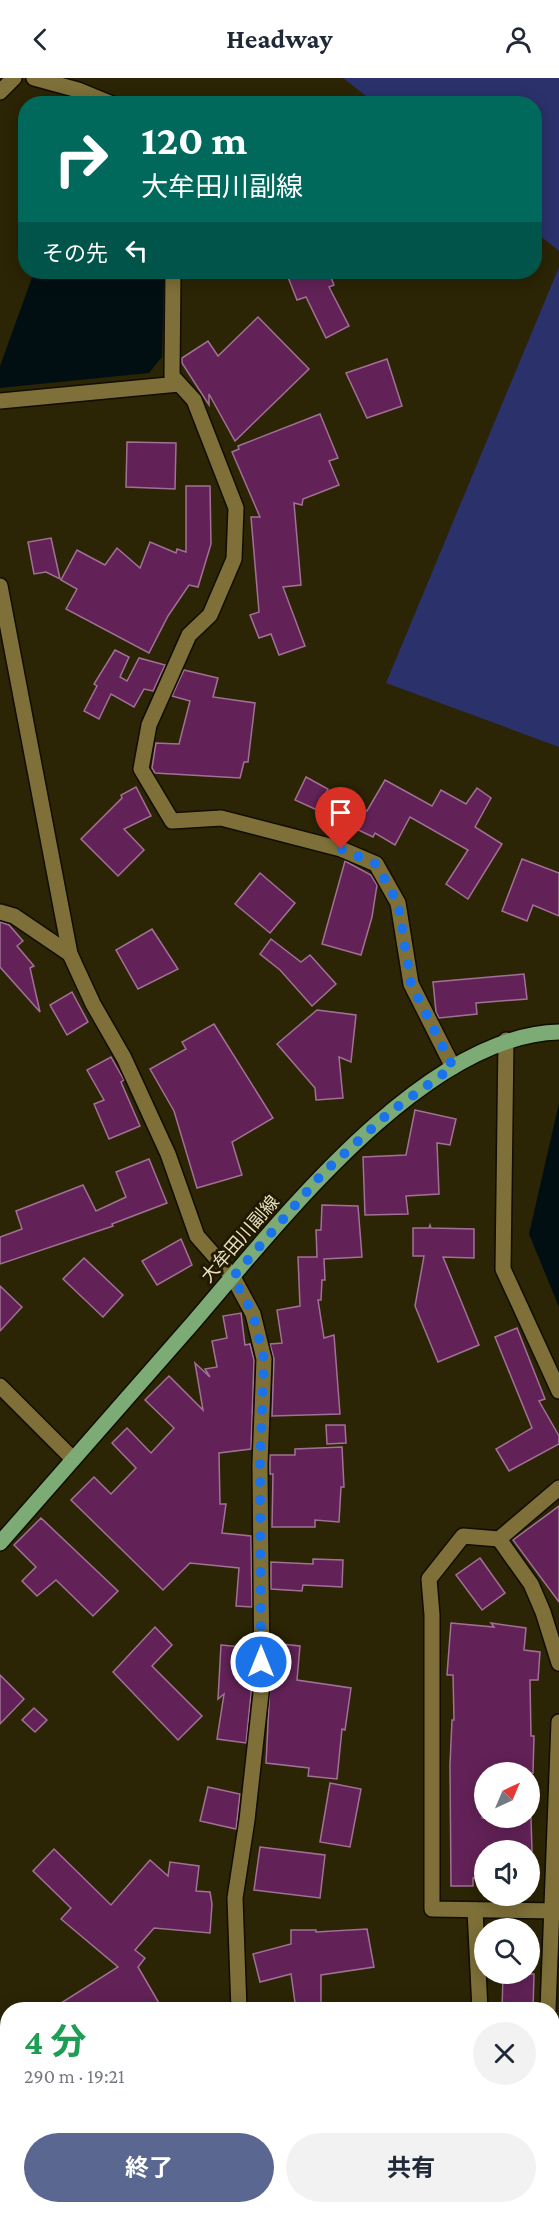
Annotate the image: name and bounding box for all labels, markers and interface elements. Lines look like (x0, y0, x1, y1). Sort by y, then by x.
icon: back (24, 23, 57, 56)
icon: person (502, 23, 535, 56)
text: Headway (226, 24, 333, 54)
text: 120 m (141, 116, 247, 163)
icon: right (42, 120, 120, 198)
text: 大牟田川副線 (141, 172, 303, 202)
icon: left (120, 234, 153, 267)
text: その先 (42, 241, 108, 266)
pin (315, 787, 366, 849)
icon: arrive (324, 796, 357, 829)
street label: 大牟田川副線 (197, 1192, 283, 1286)
position arrow (229, 1630, 293, 1694)
north arrow (474, 1762, 540, 1828)
map controls (474, 1762, 540, 1984)
button: sound (474, 1840, 540, 1906)
button: search (474, 1918, 540, 1984)
text: 4 分 (24, 2022, 86, 2062)
button: close (473, 2022, 536, 2085)
text: 290 m · 19:21 (24, 2065, 125, 2087)
button: 終了 (24, 2133, 274, 2202)
button: 共有 (286, 2133, 536, 2202)

